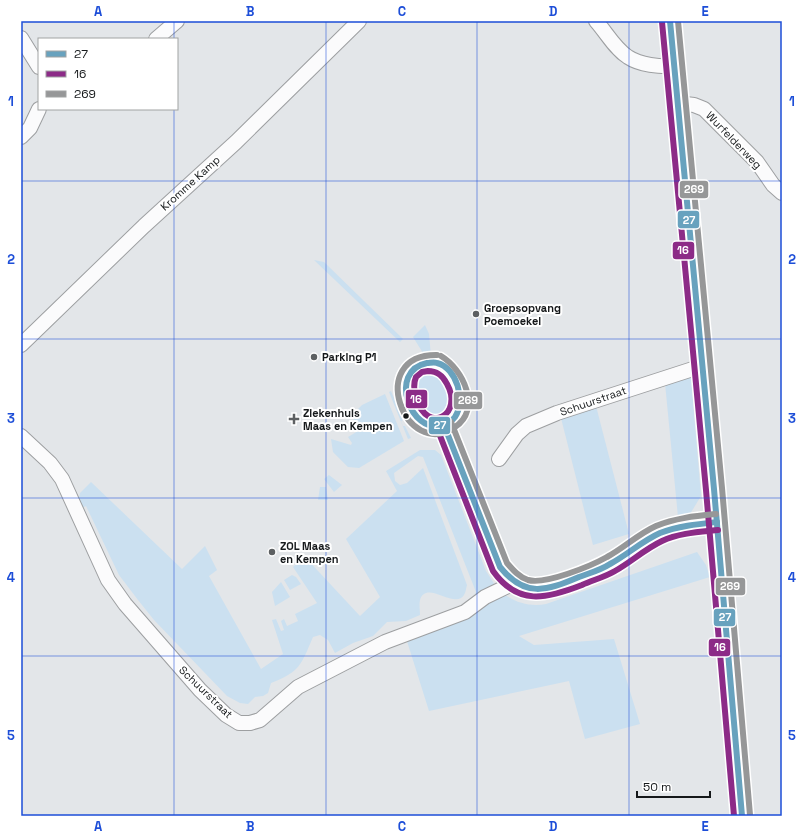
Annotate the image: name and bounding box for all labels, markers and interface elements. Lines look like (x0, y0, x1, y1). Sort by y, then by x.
text: A (94, 3, 103, 20)
text: B (246, 3, 255, 20)
text: C (398, 3, 406, 20)
text: D (549, 3, 558, 20)
text: E (701, 3, 709, 20)
legend (38, 38, 178, 110)
text: 27 (74, 46, 88, 62)
text: 16 (74, 66, 86, 82)
text: 269 (74, 86, 96, 102)
text: 1 (8, 93, 14, 110)
text: 1 (789, 93, 795, 110)
street label: Wurfelderweg (703, 108, 765, 172)
street label: Kromme Kamp (157, 153, 223, 213)
line badge: 269 (679, 180, 709, 199)
text: 269 (684, 182, 704, 196)
line badge: 27 (677, 210, 700, 229)
text: 27 (683, 213, 695, 227)
line badge: 16 (672, 241, 695, 260)
text: 16 (677, 243, 689, 257)
text: 2 (7, 251, 15, 268)
text: 2 (788, 251, 796, 268)
place label: Groepsopvang Poemoekel (484, 301, 561, 328)
marker: Groepsopvang Poemoekel (471, 309, 481, 319)
place label: Parking P1 (322, 350, 377, 364)
marker: Parking P1 (309, 352, 319, 362)
street label: Schuurstraat (558, 383, 628, 419)
line badge: 16 (405, 389, 428, 409)
line badge: 269 (453, 391, 483, 410)
text: 16 (410, 392, 422, 406)
text: 269 (458, 393, 478, 407)
place label: Ziekenhuis Maas en Kempen (303, 406, 393, 433)
text: 3 (7, 410, 15, 427)
text: 3 (788, 410, 796, 427)
unlabelled marker (401, 411, 411, 421)
marker: Ziekenhuis Maas en Kempen (288, 413, 300, 425)
line badge: 27 (428, 416, 451, 435)
text: 27 (434, 418, 446, 432)
place label: ZOL Maas en Kempen (280, 539, 339, 566)
marker: ZOL Maas en Kempen (267, 547, 277, 557)
text: 4 (7, 569, 15, 586)
text: 4 (788, 569, 796, 586)
line badge: 269 (715, 577, 746, 596)
text: 269 (720, 579, 740, 593)
line badge: 27 (713, 608, 736, 627)
text: 27 (719, 610, 731, 624)
line badge: 16 (708, 638, 731, 657)
text: 16 (714, 640, 726, 654)
street label: Schuurstraat (176, 663, 236, 721)
text: 5 (7, 727, 15, 744)
text: 5 (788, 727, 796, 744)
scale bar (637, 773, 710, 799)
text: 50 m (643, 779, 671, 795)
text: A (94, 818, 103, 835)
text: B (246, 818, 255, 835)
text: C (398, 818, 406, 835)
text: D (549, 818, 558, 835)
text: E (701, 818, 709, 835)

